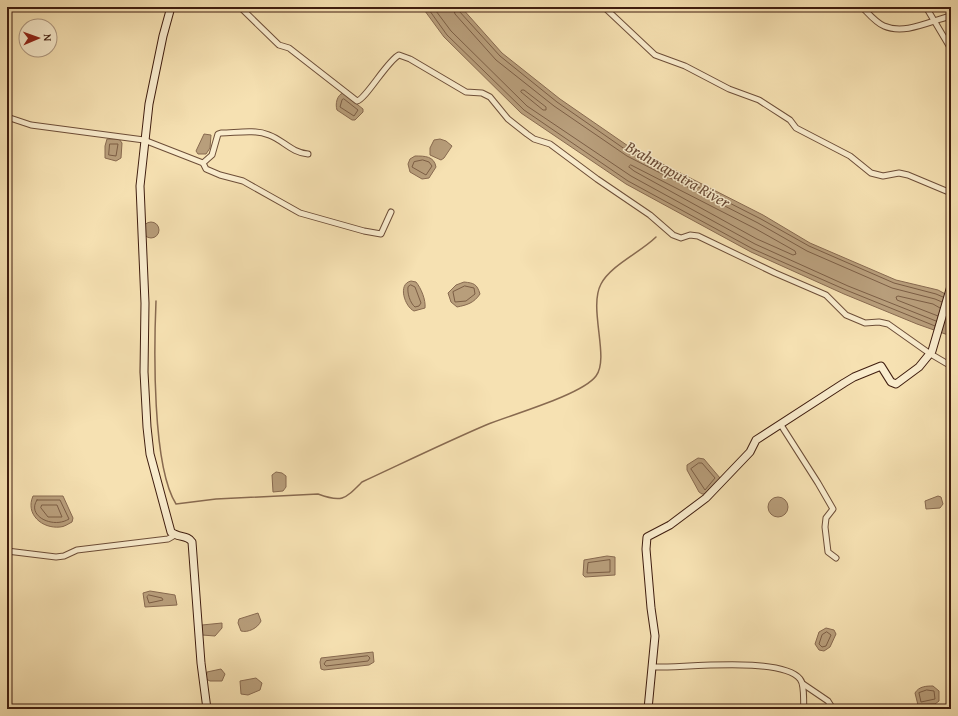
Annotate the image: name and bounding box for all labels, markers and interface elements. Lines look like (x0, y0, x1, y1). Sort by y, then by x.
north arrow (18, 18, 58, 58)
text: N (40, 34, 56, 42)
water label: Brahmaputra River (620, 134, 736, 214)

